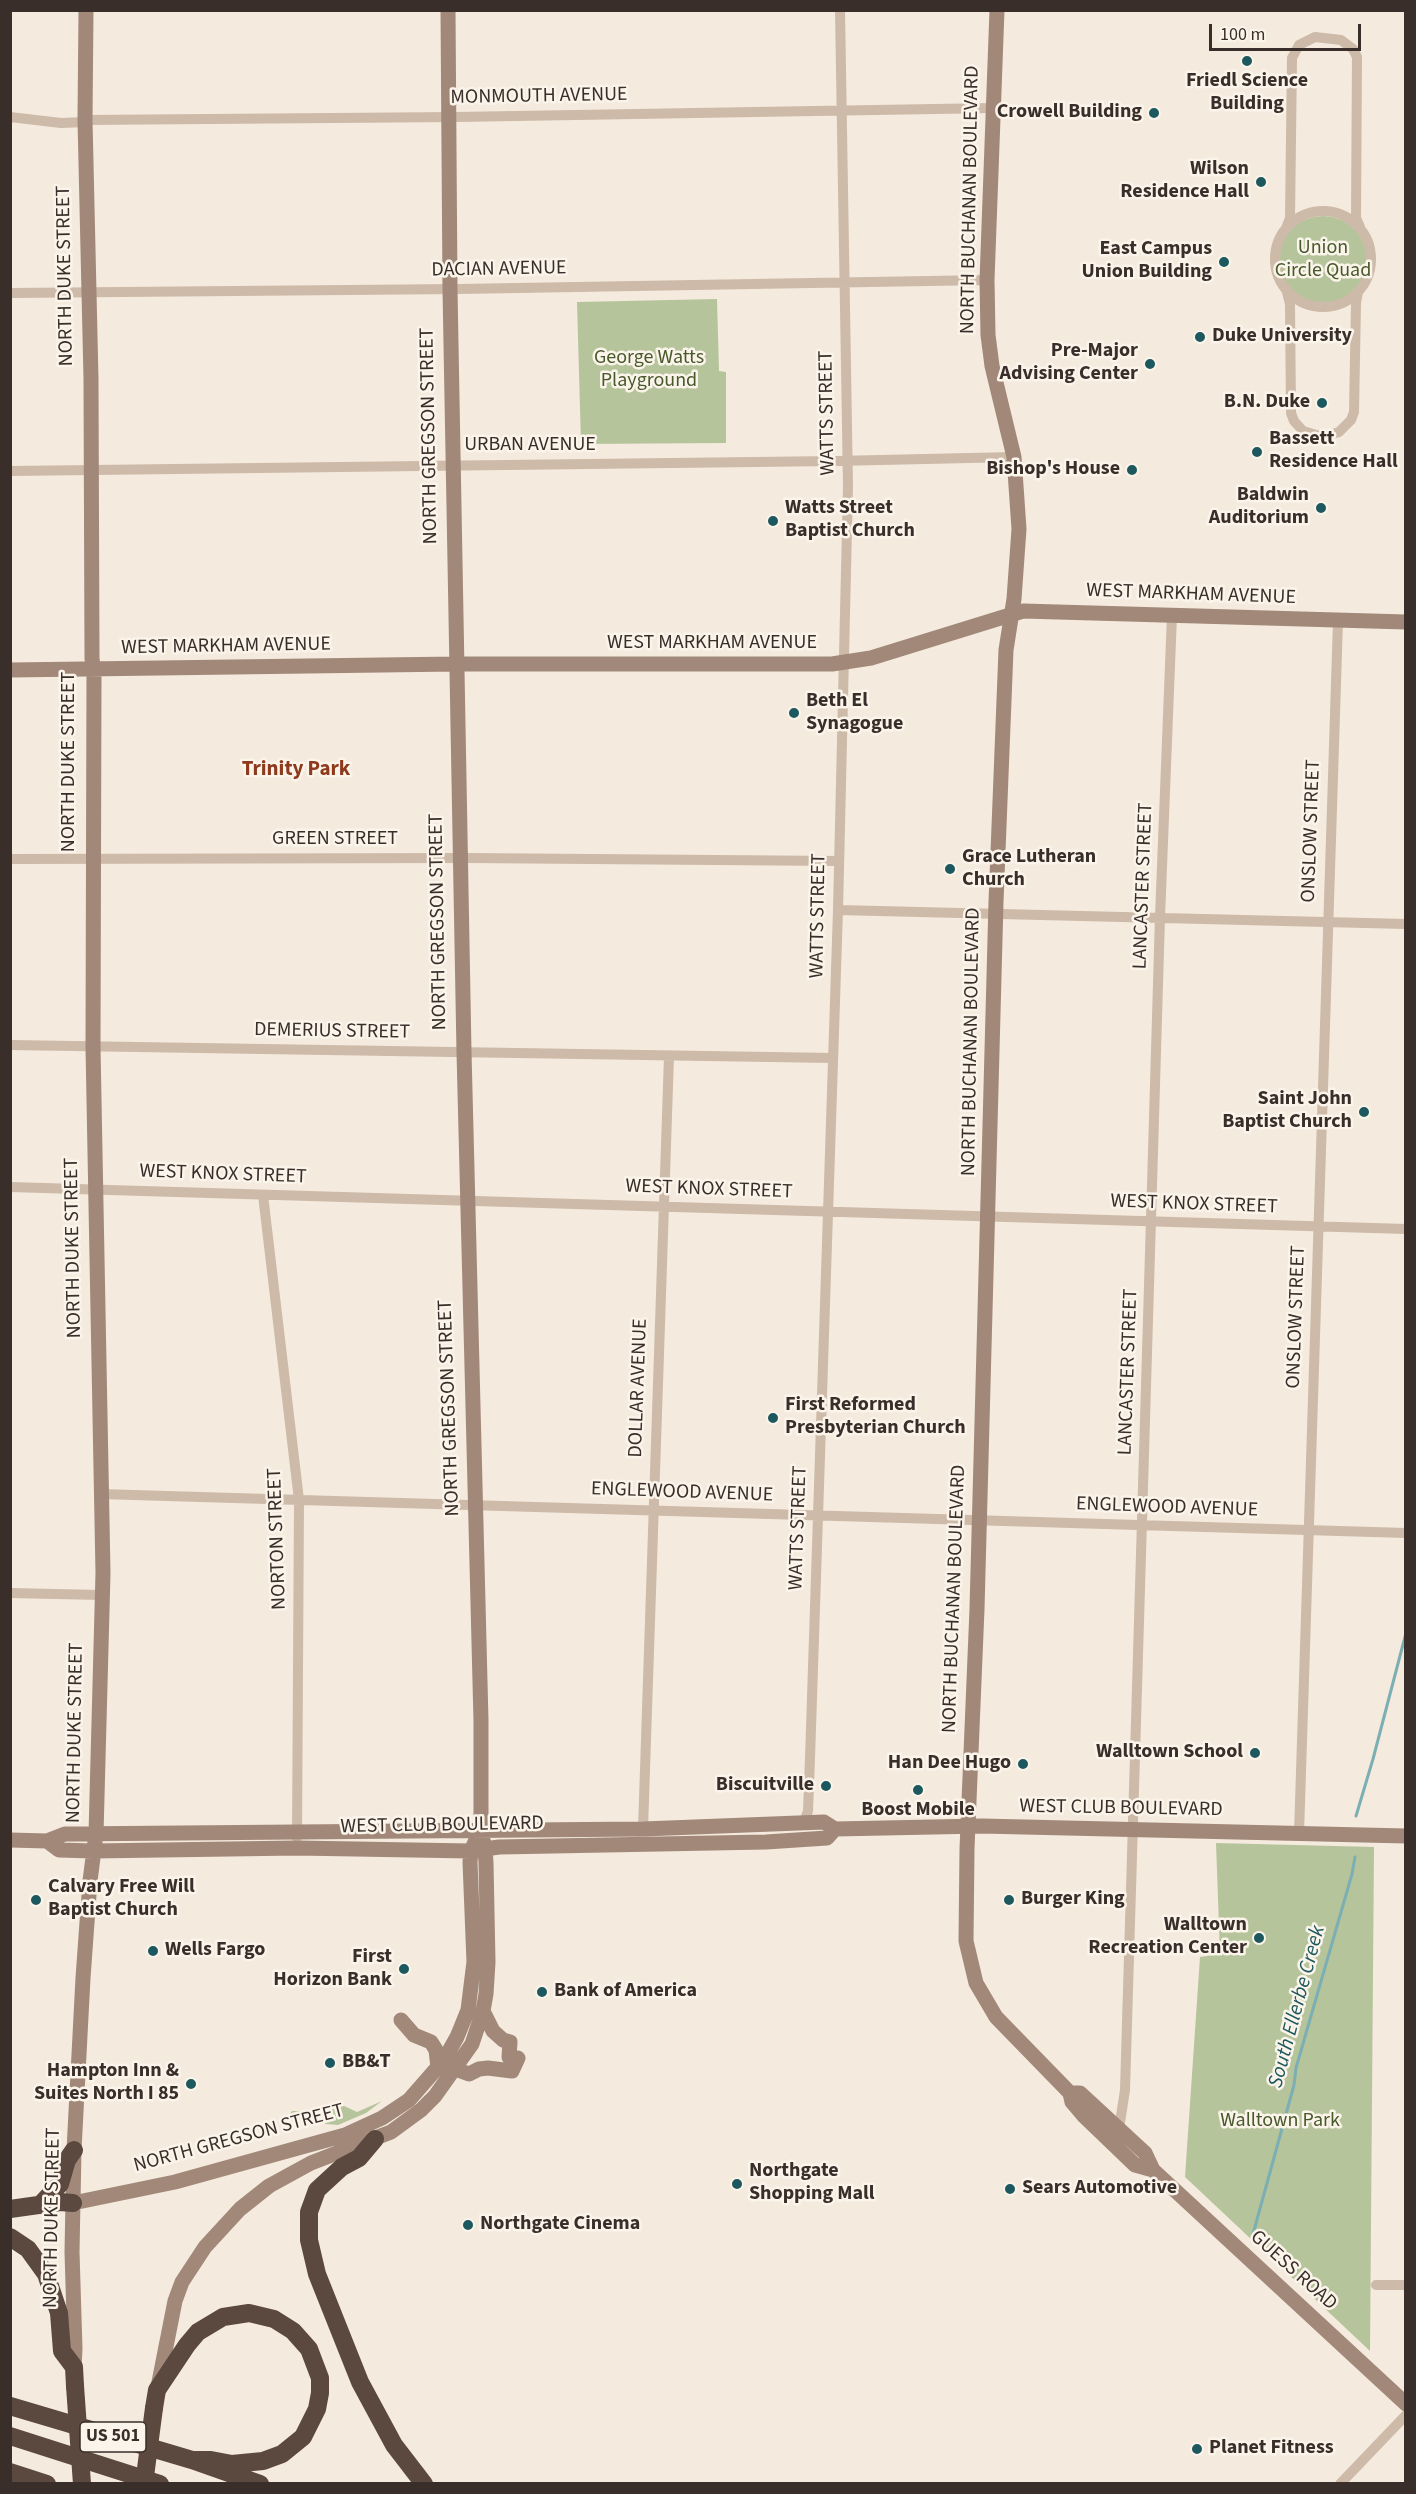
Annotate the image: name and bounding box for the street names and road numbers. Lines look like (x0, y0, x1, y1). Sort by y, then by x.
street label: NORTH BUCHANAN BOULEVARD (957, 66, 985, 334)
street label: MONMOUTH AVENUE (450, 83, 628, 111)
street label: NORTH DUKE STREET (52, 186, 80, 366)
street label: DACIAN AVENUE (431, 257, 567, 283)
street label: NORTH GREGSON STREET (416, 327, 444, 545)
street label: WATTS STREET (815, 350, 841, 476)
street label: URBAN AVENUE (464, 434, 596, 458)
street label: WEST MARKHAM AVENUE (1086, 579, 1296, 611)
street label: WEST MARKHAM AVENUE (607, 632, 817, 656)
street label: WEST MARKHAM AVENUE (121, 633, 331, 661)
street label: NORTH DUKE STREET (58, 672, 82, 852)
street label: ONSLOW STREET (1298, 759, 1326, 903)
street label: LANCASTER STREET (1129, 802, 1159, 970)
street label: NORTH GREGSON STREET (425, 813, 453, 1031)
street label: GREEN STREET (272, 828, 398, 852)
street label: WATTS STREET (806, 853, 832, 979)
street label: NORTH BUCHANAN BOULEVARD (958, 908, 986, 1176)
street label: DEMERIUS STREET (254, 1019, 410, 1045)
street label: NORTH DUKE STREET (60, 1158, 88, 1338)
street label: WEST KNOX STREET (139, 1160, 307, 1190)
street label: WEST KNOX STREET (625, 1175, 793, 1205)
street label: WEST KNOX STREET (1110, 1190, 1278, 1220)
street label: ONSLOW STREET (1283, 1245, 1311, 1389)
street label: LANCASTER STREET (1114, 1288, 1144, 1456)
street label: NORTH GREGSON STREET (434, 1299, 466, 1517)
street label: DOLLAR AVENUE (625, 1318, 653, 1458)
street label: NORTH BUCHANAN BOULEVARD (938, 1464, 972, 1734)
street label: WATTS STREET (785, 1465, 813, 1591)
street label: NORTON STREET (264, 1468, 292, 1610)
street label: ENGLEWOOD AVENUE (590, 1478, 774, 1508)
street label: ENGLEWOOD AVENUE (1075, 1493, 1259, 1523)
street label: NORTH DUKE STREET (62, 1643, 90, 1823)
street label: WEST CLUB BOULEVARD (1019, 1795, 1223, 1823)
street label: WEST CLUB BOULEVARD (340, 1812, 544, 1840)
street label: NORTH GREGSON STREET (131, 2099, 347, 2179)
street label: NORTH DUKE STREET (39, 2128, 67, 2308)
street label: GUESS ROAD (1245, 2226, 1341, 2316)
road number: US 501 (80, 2422, 146, 2452)

